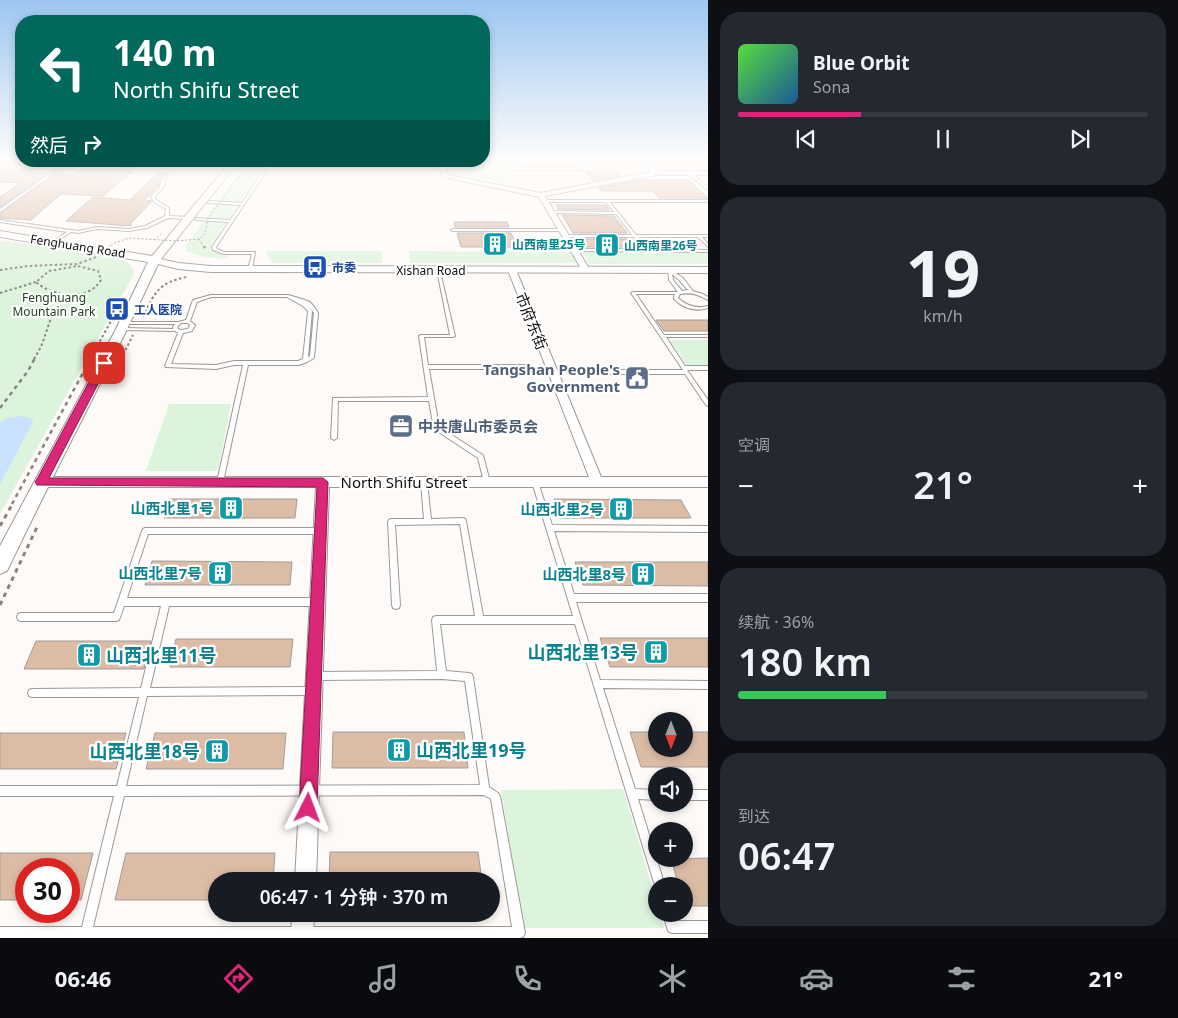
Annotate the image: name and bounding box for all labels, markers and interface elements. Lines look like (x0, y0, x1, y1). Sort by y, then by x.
text: 140 m (113, 29, 216, 76)
icon: left (30, 35, 95, 100)
text: Blue Orbit (813, 50, 909, 76)
text: North Shifu Street (113, 74, 299, 104)
text: Sona (813, 76, 850, 98)
icon: previous (792, 125, 820, 153)
icon: pause (929, 125, 957, 153)
icon: next (1066, 125, 1094, 153)
icon: right (78, 130, 106, 158)
text: 然后 (30, 132, 68, 158)
text: 19 (906, 228, 980, 316)
street label: Fenghuang Road (29, 230, 127, 262)
building icon: 山西南里25号 (482, 231, 508, 257)
building icon: 山西南里26号 (594, 232, 620, 258)
place label: 山西南里25号 (512, 236, 586, 253)
place label: 山西南里26号 (624, 237, 698, 254)
bus stop icon: 市委 (302, 254, 328, 280)
place label: 市委 (332, 259, 356, 276)
street label: Xishan Road (396, 262, 466, 279)
park label: Fenghuang Mountain Park (12, 289, 96, 320)
street label: 市府东街 (511, 289, 553, 353)
bus stop icon: 工人医院 (104, 296, 130, 322)
place label: 工人医院 (134, 301, 182, 318)
text: km/h (923, 305, 963, 327)
pin (83, 342, 125, 384)
icon: arrive (90, 349, 118, 377)
place label: Tangshan People's Government (483, 359, 620, 396)
public building icon: Tangshan People's Government (624, 365, 650, 391)
office icon: 中共唐山市委员会 (388, 413, 414, 439)
place label: 中共唐山市委员会 (418, 416, 538, 436)
text: 空调 (738, 434, 770, 456)
text: 21° (913, 458, 973, 510)
text: − (738, 466, 754, 504)
text: + (1132, 466, 1148, 504)
street label: North Shifu Street (341, 472, 468, 492)
building icon: 山西北里1号 (218, 495, 244, 521)
building icon: 山西北里2号 (608, 496, 634, 522)
place label: 山西北里1号 (130, 498, 214, 518)
place label: 山西北里2号 (520, 499, 604, 519)
building icon: 山西北里7号 (207, 560, 233, 586)
building icon: 山西北里8号 (630, 561, 656, 587)
place label: 山西北里7号 (118, 563, 202, 583)
place label: 山西北里8号 (542, 564, 626, 584)
text: 续航 · 36% (738, 611, 814, 633)
text: 180 km (738, 635, 872, 687)
building icon: 山西北里13号 (643, 639, 669, 665)
place label: 山西北里13号 (527, 640, 638, 664)
building icon: 山西北里11号 (76, 642, 102, 668)
place label: 山西北里11号 (106, 643, 217, 667)
north arrow (648, 712, 692, 758)
map controls (648, 712, 693, 922)
building icon: 山西北里19号 (386, 737, 412, 763)
building icon: 山西北里18号 (204, 738, 230, 764)
place label: 山西北里19号 (416, 738, 527, 762)
place label: 山西北里18号 (89, 739, 200, 763)
button: sound (648, 767, 693, 812)
position arrow (281, 781, 333, 833)
text: 到达 (738, 805, 770, 827)
button: + (648, 822, 693, 867)
text: 06:47 (738, 829, 835, 881)
speed limit sign: 30 (15, 858, 80, 923)
button: − (648, 877, 693, 922)
text: 06:47 · 1 分钟 · 370 m (260, 884, 448, 910)
icon: directions (221, 961, 256, 996)
icon: music (366, 961, 401, 996)
icon: phone (510, 961, 545, 996)
icon: climate (655, 961, 690, 996)
icon: car (799, 961, 834, 996)
icon: filters (944, 961, 979, 996)
text: 06:46 (55, 963, 111, 993)
text: 21° (1089, 963, 1123, 993)

